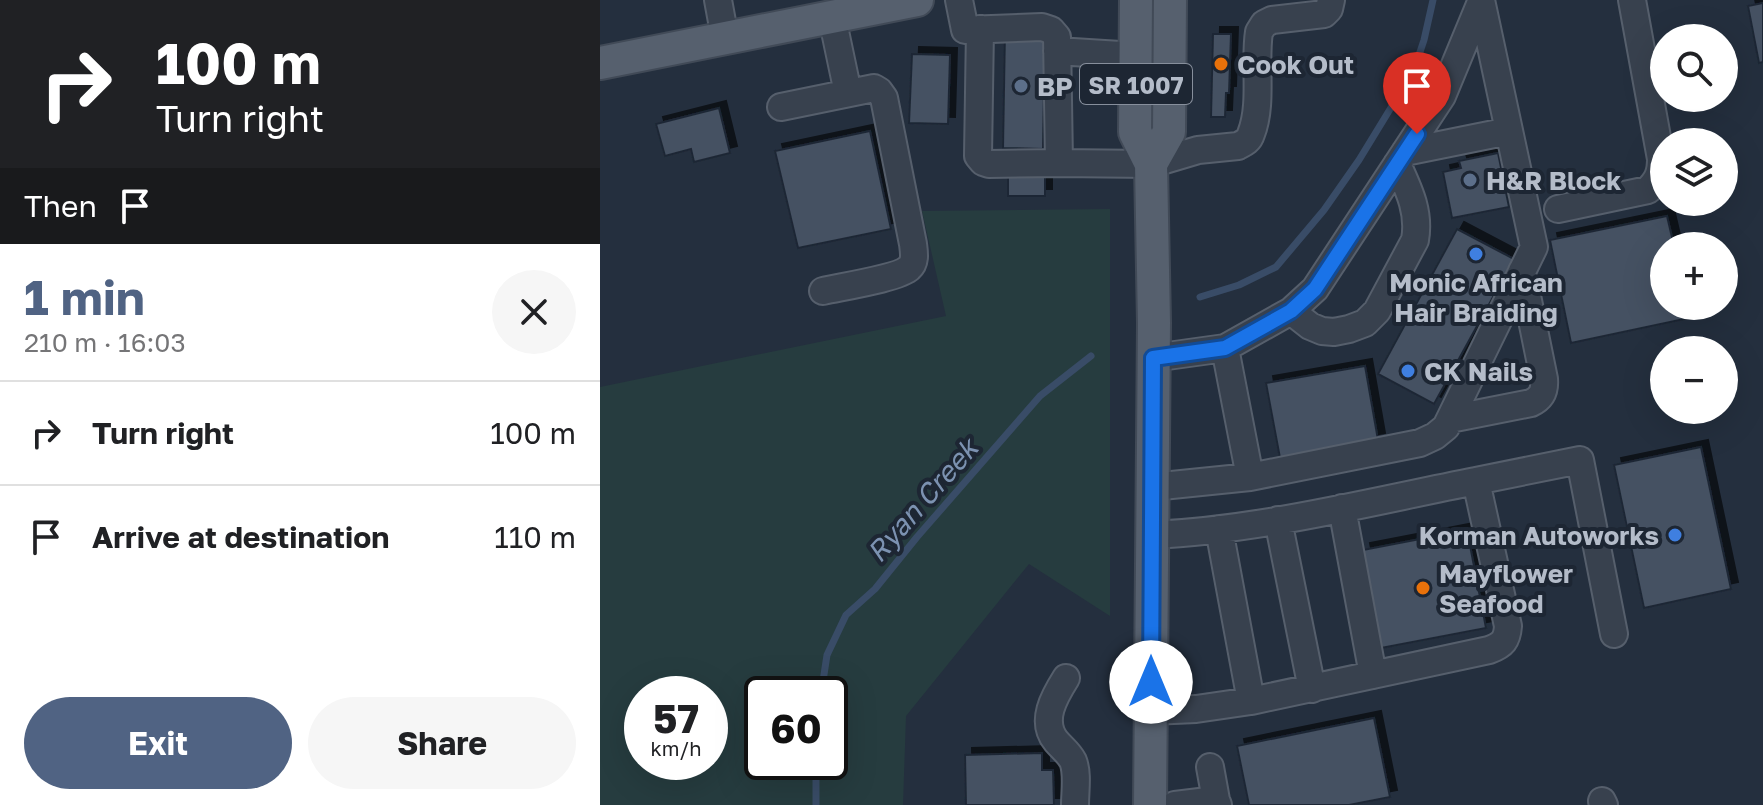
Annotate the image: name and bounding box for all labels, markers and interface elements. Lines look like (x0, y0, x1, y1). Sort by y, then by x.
map controls (1650, 24, 1738, 424)
button: search (1650, 24, 1738, 112)
text: 100 m (156, 29, 321, 96)
icon: right (24, 32, 128, 136)
place label: Cook Out (1237, 49, 1354, 80)
pin (1383, 52, 1451, 134)
marker: Cook Out (1212, 55, 1230, 73)
road number: SR 1007 (1080, 64, 1192, 104)
icon: arrive (1395, 64, 1439, 108)
place label: BP (1037, 71, 1073, 102)
marker: BP (1012, 77, 1030, 95)
text: Turn right (156, 97, 324, 140)
button: layers (1650, 128, 1738, 216)
place label: H&R Block (1486, 165, 1621, 196)
marker: H&R Block (1461, 171, 1479, 189)
icon: arrive (113, 184, 157, 228)
text: Then (24, 188, 97, 224)
button: + (1650, 232, 1738, 320)
marker: Monic African Hair Braiding (1467, 245, 1485, 263)
place label: Monic African Hair Braiding (1389, 267, 1563, 328)
text: 1 min (24, 268, 145, 326)
button: close (492, 270, 576, 354)
text: 210 m · 16:03 (24, 327, 186, 358)
button: − (1650, 336, 1738, 424)
place label: CK Nails (1424, 356, 1533, 387)
marker: CK Nails (1399, 362, 1417, 380)
icon: right (24, 411, 68, 455)
text: Turn right (92, 415, 234, 451)
text: 100 m (490, 415, 576, 451)
water label: Ryan Creek (860, 429, 986, 568)
icon: arrive (24, 515, 68, 559)
text: Arrive at destination (92, 519, 389, 555)
text: 110 m (494, 519, 576, 555)
place label: Korman Autoworks (1419, 520, 1659, 551)
marker: Korman Autoworks (1666, 526, 1684, 544)
place label: Mayflower Seafood (1439, 558, 1573, 619)
marker: Mayflower Seafood (1414, 579, 1432, 597)
position arrow (1109, 640, 1193, 724)
speed limit sign: 60 (744, 676, 848, 780)
text: 57 (653, 694, 699, 742)
button: Exit (24, 697, 292, 789)
button: Share (308, 697, 576, 789)
text: km/h (651, 736, 701, 760)

